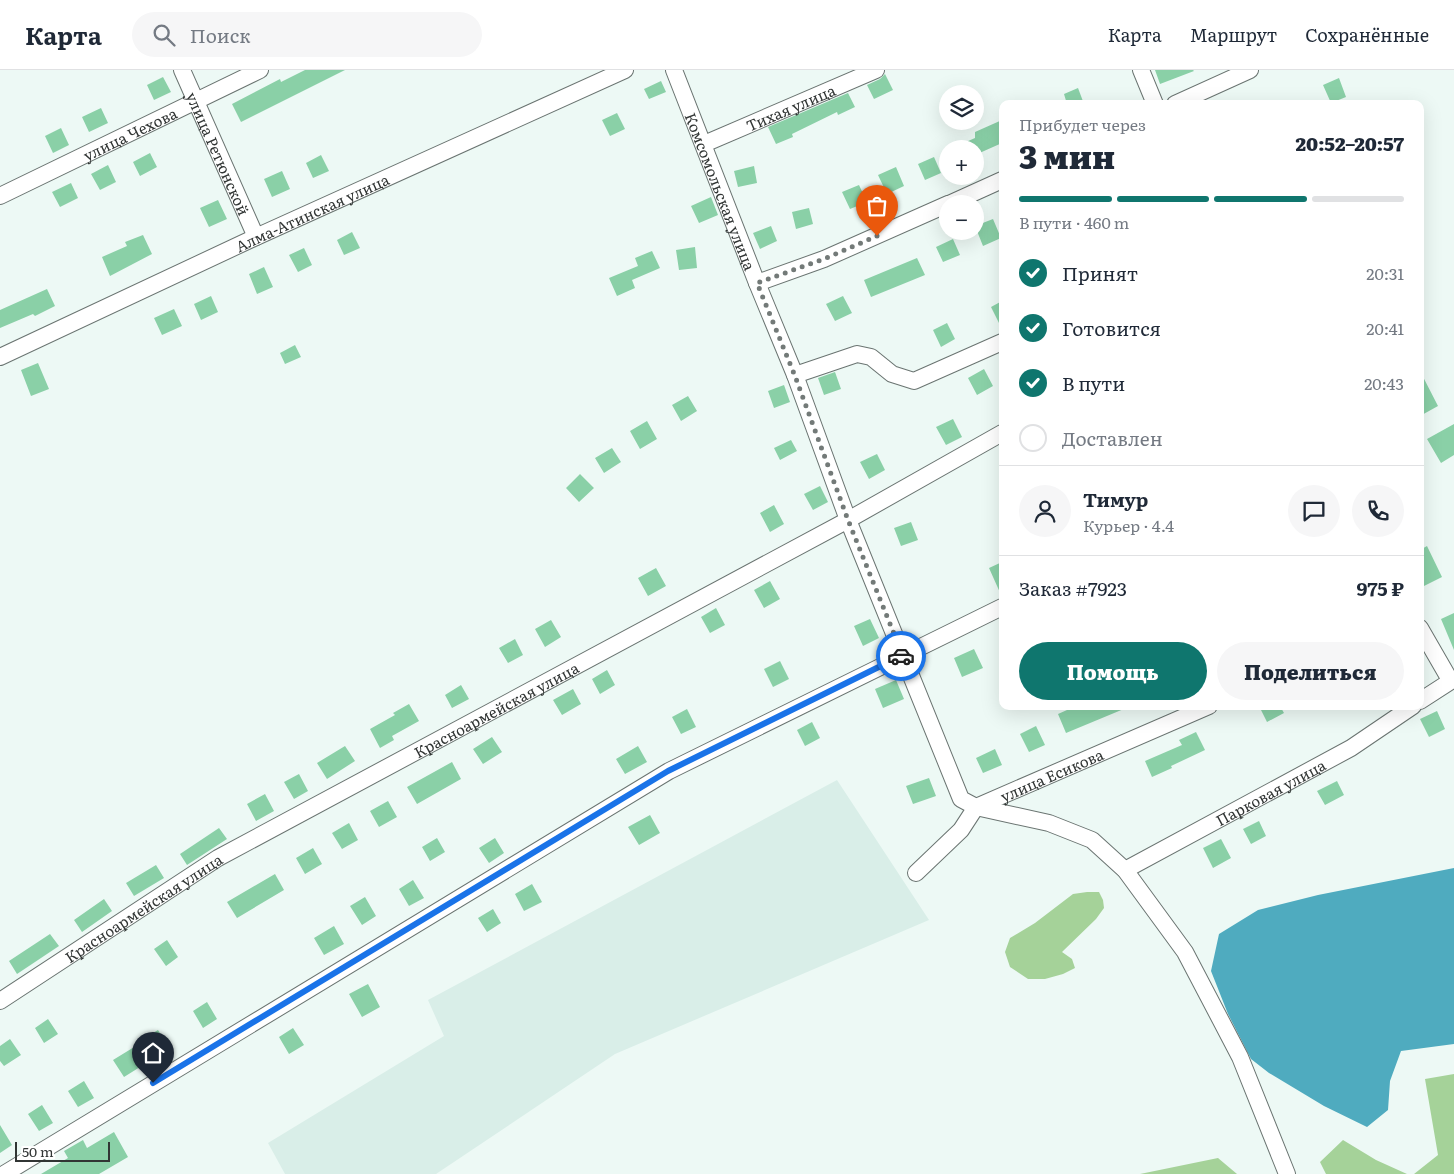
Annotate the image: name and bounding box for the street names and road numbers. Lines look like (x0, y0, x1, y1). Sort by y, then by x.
street label: Тихая улица (742, 77, 839, 136)
street label: улица Ретюнской (181, 88, 256, 219)
street label: улица Чехова (79, 100, 181, 166)
street label: Комсомольская улица (680, 109, 763, 274)
street label: Алма-Атинская улица (231, 166, 393, 257)
street label: Красноармейская улица (409, 655, 583, 763)
street label: улица Есикова (996, 741, 1108, 807)
street label: Парковая улица (1211, 752, 1330, 831)
street label: Красноармейская улица (60, 847, 227, 967)

